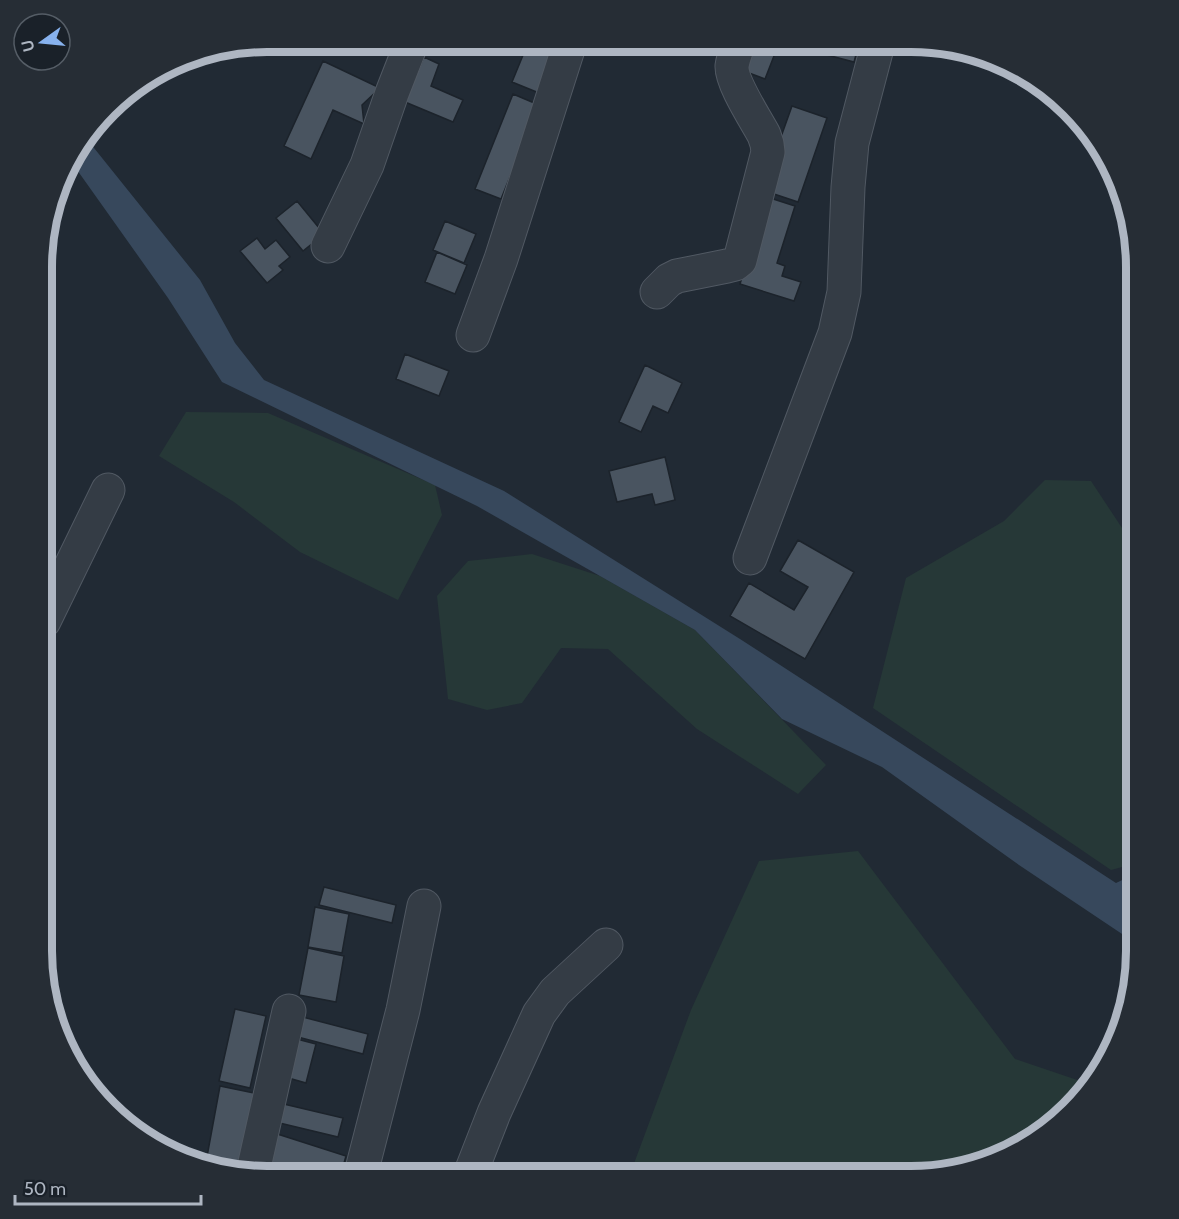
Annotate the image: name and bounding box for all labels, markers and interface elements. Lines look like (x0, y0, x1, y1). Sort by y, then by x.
north arrow (12, 12, 72, 72)
text: U (17, 38, 39, 54)
scale bar (15, 1168, 201, 1206)
text: 50 m (24, 1178, 66, 1200)

